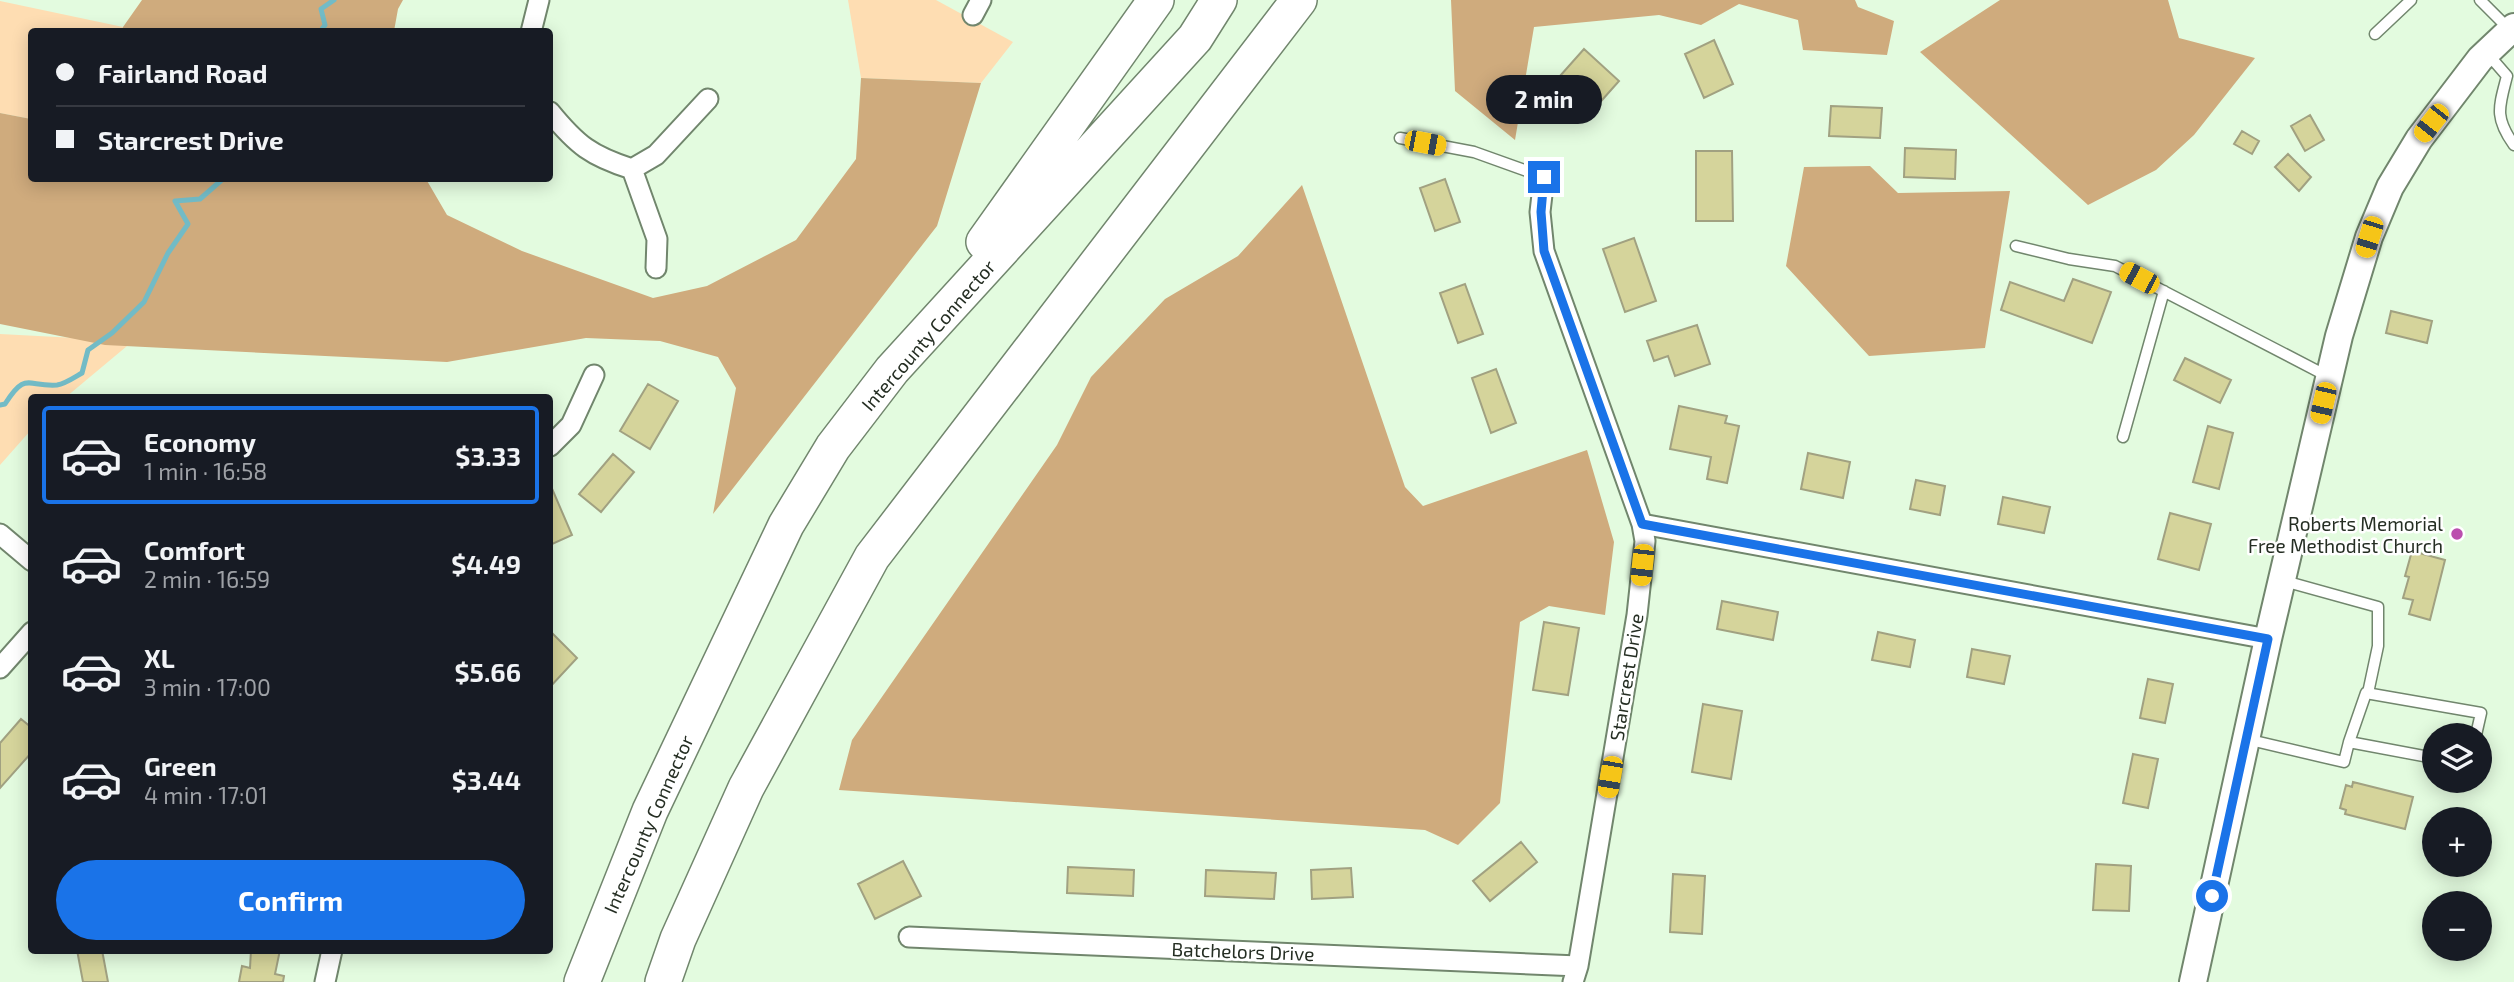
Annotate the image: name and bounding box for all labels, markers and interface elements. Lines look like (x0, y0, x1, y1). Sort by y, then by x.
text: Fairland Road (98, 57, 268, 88)
callout: 2 min (1486, 76, 1602, 124)
text: 2 min (1515, 85, 1573, 113)
car (2410, 100, 2453, 146)
text: Starcrest Drive (98, 124, 284, 155)
car (1403, 129, 1448, 157)
route end (1528, 161, 1560, 193)
car (2353, 214, 2386, 260)
street label: Intercounty Connector (856, 254, 1000, 415)
car (2116, 259, 2163, 297)
car (2309, 380, 2338, 426)
icon: car (60, 424, 123, 487)
text: Economy (144, 426, 256, 457)
text: $3.33 (455, 440, 521, 471)
text: 1 min · 16:58 (144, 457, 267, 485)
place label: Roberts Memorial Free Methodist Church (2248, 512, 2443, 557)
marker: Roberts Memorial Free Methodist Church (2449, 526, 2465, 542)
icon: car (60, 532, 123, 595)
text: Comfort (144, 534, 245, 565)
car (1630, 543, 1655, 587)
text: $4.49 (451, 548, 521, 579)
text: 2 min · 16:59 (144, 565, 270, 593)
street label: Starcrest Drive (1605, 612, 1647, 742)
icon: car (60, 640, 123, 703)
text: XL (144, 642, 175, 673)
text: $5.66 (455, 656, 521, 687)
text: 3 min · 17:00 (144, 673, 271, 701)
map controls (2422, 723, 2492, 961)
button: layers (2422, 723, 2492, 793)
street label: Intercounty Connector (598, 731, 698, 917)
icon: car (60, 748, 123, 811)
text: Green (144, 750, 217, 781)
car (1597, 754, 1624, 800)
text: $3.44 (452, 764, 521, 795)
text: 4 min · 17:01 (144, 781, 268, 809)
button: + (2422, 807, 2492, 877)
button: Confirm (56, 860, 525, 940)
route start (2196, 880, 2228, 912)
button: − (2422, 891, 2492, 961)
street label: Batchelors Drive (1171, 937, 1315, 965)

